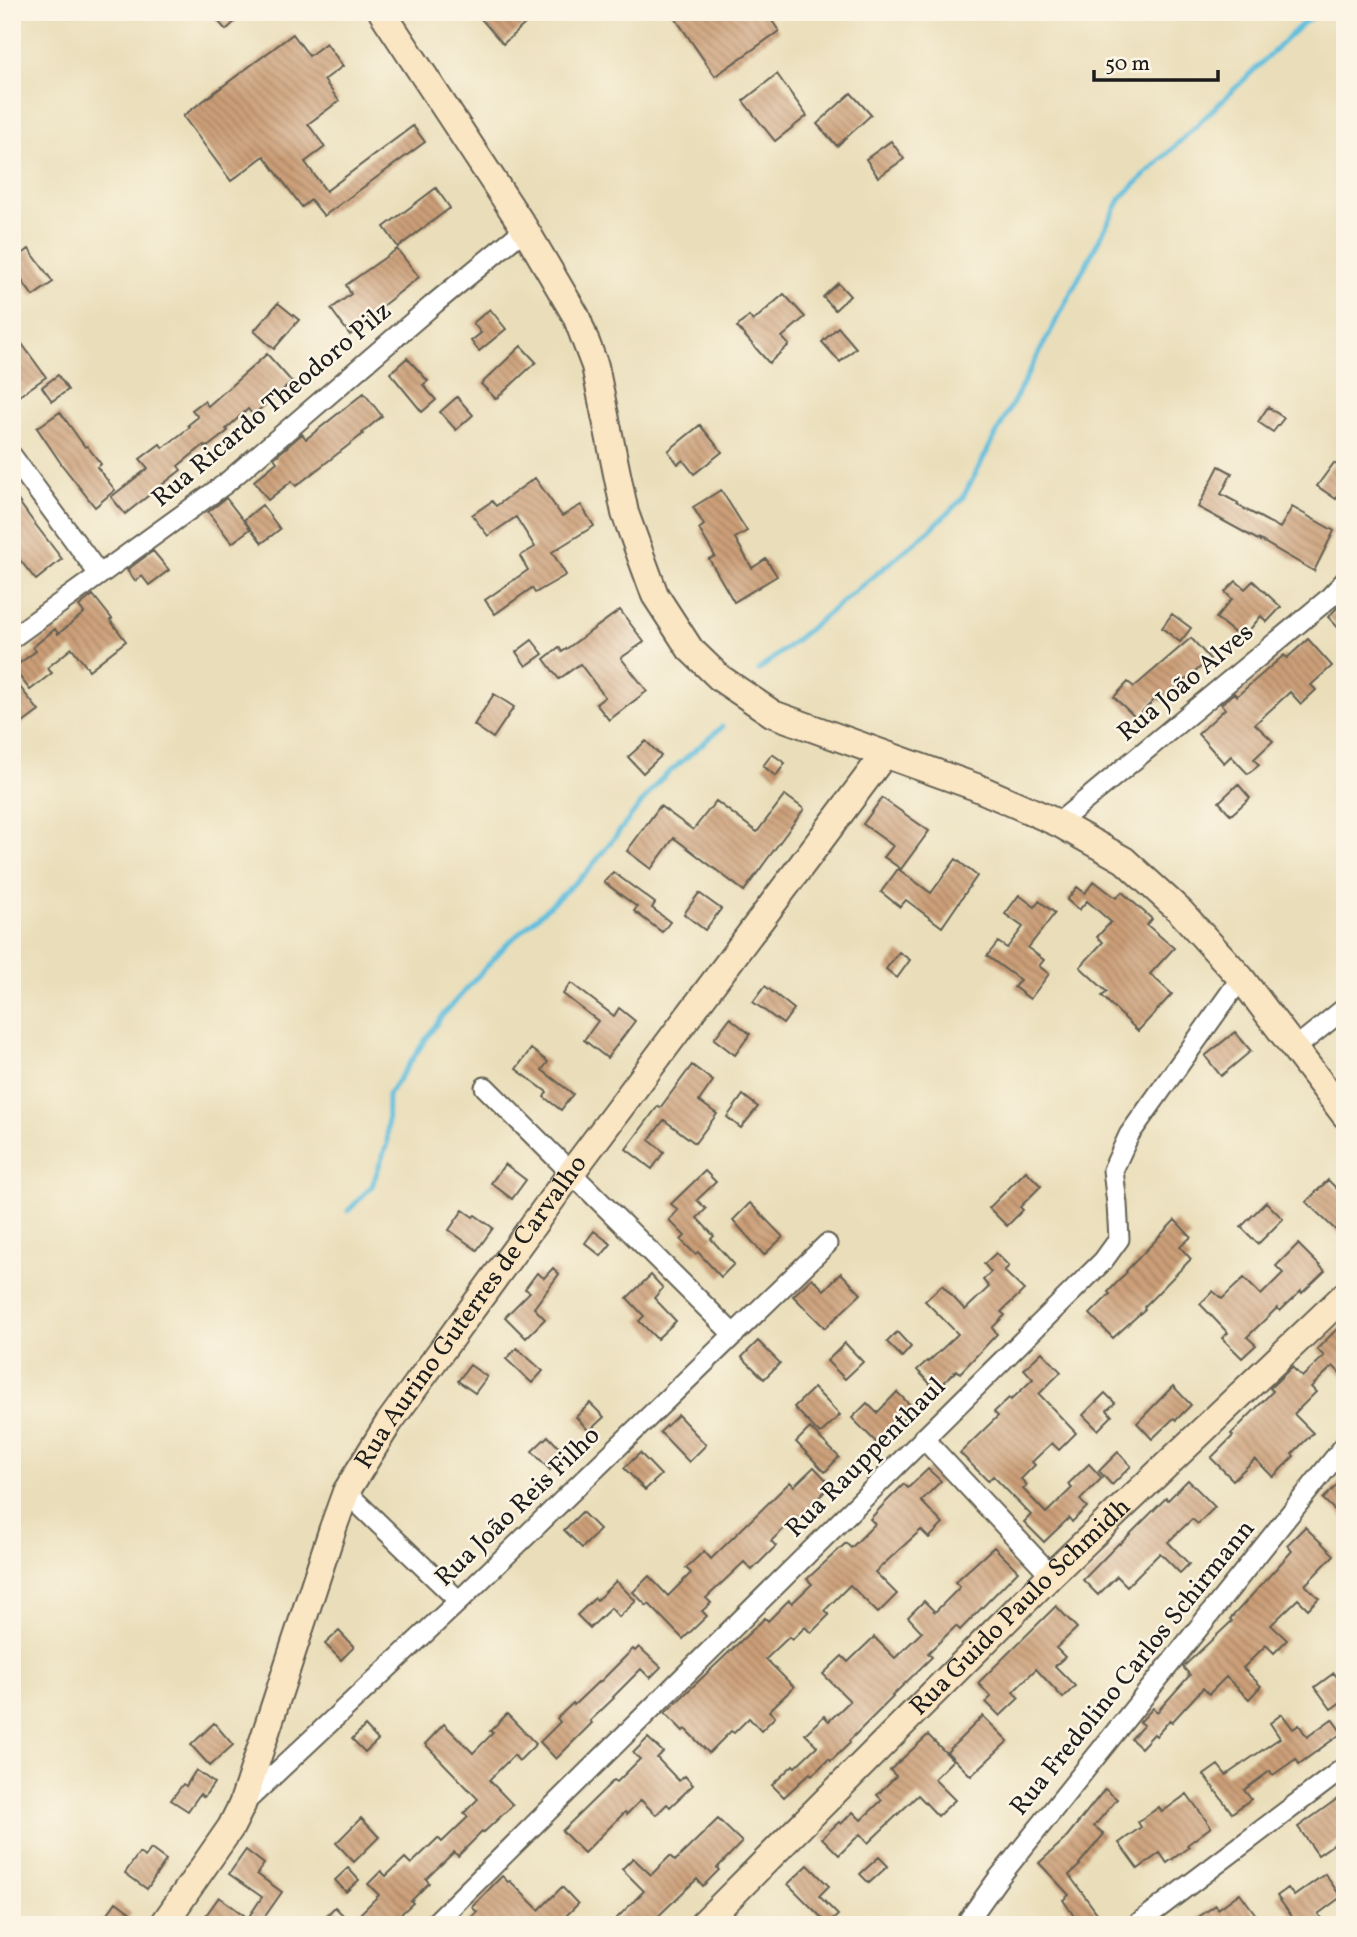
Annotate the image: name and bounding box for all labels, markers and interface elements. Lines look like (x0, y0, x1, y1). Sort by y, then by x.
scale bar (1094, 38, 1219, 82)
text: 50 m (1105, 50, 1150, 79)
street label: Rua Ricardo Theodoro Pilz (144, 294, 400, 516)
street label: Rua João Alves (1110, 615, 1262, 751)
street label: Rua Aurino Guterres de Carvalho (346, 1148, 596, 1476)
street label: Rua Rauppenthaul (778, 1370, 954, 1546)
street label: Rua João Reis Filho (427, 1419, 609, 1595)
street label: Rua Guido Paulo Schmidh (902, 1490, 1139, 1724)
street label: Rua Fredolino Carlos Schirmann (1002, 1512, 1264, 1824)

